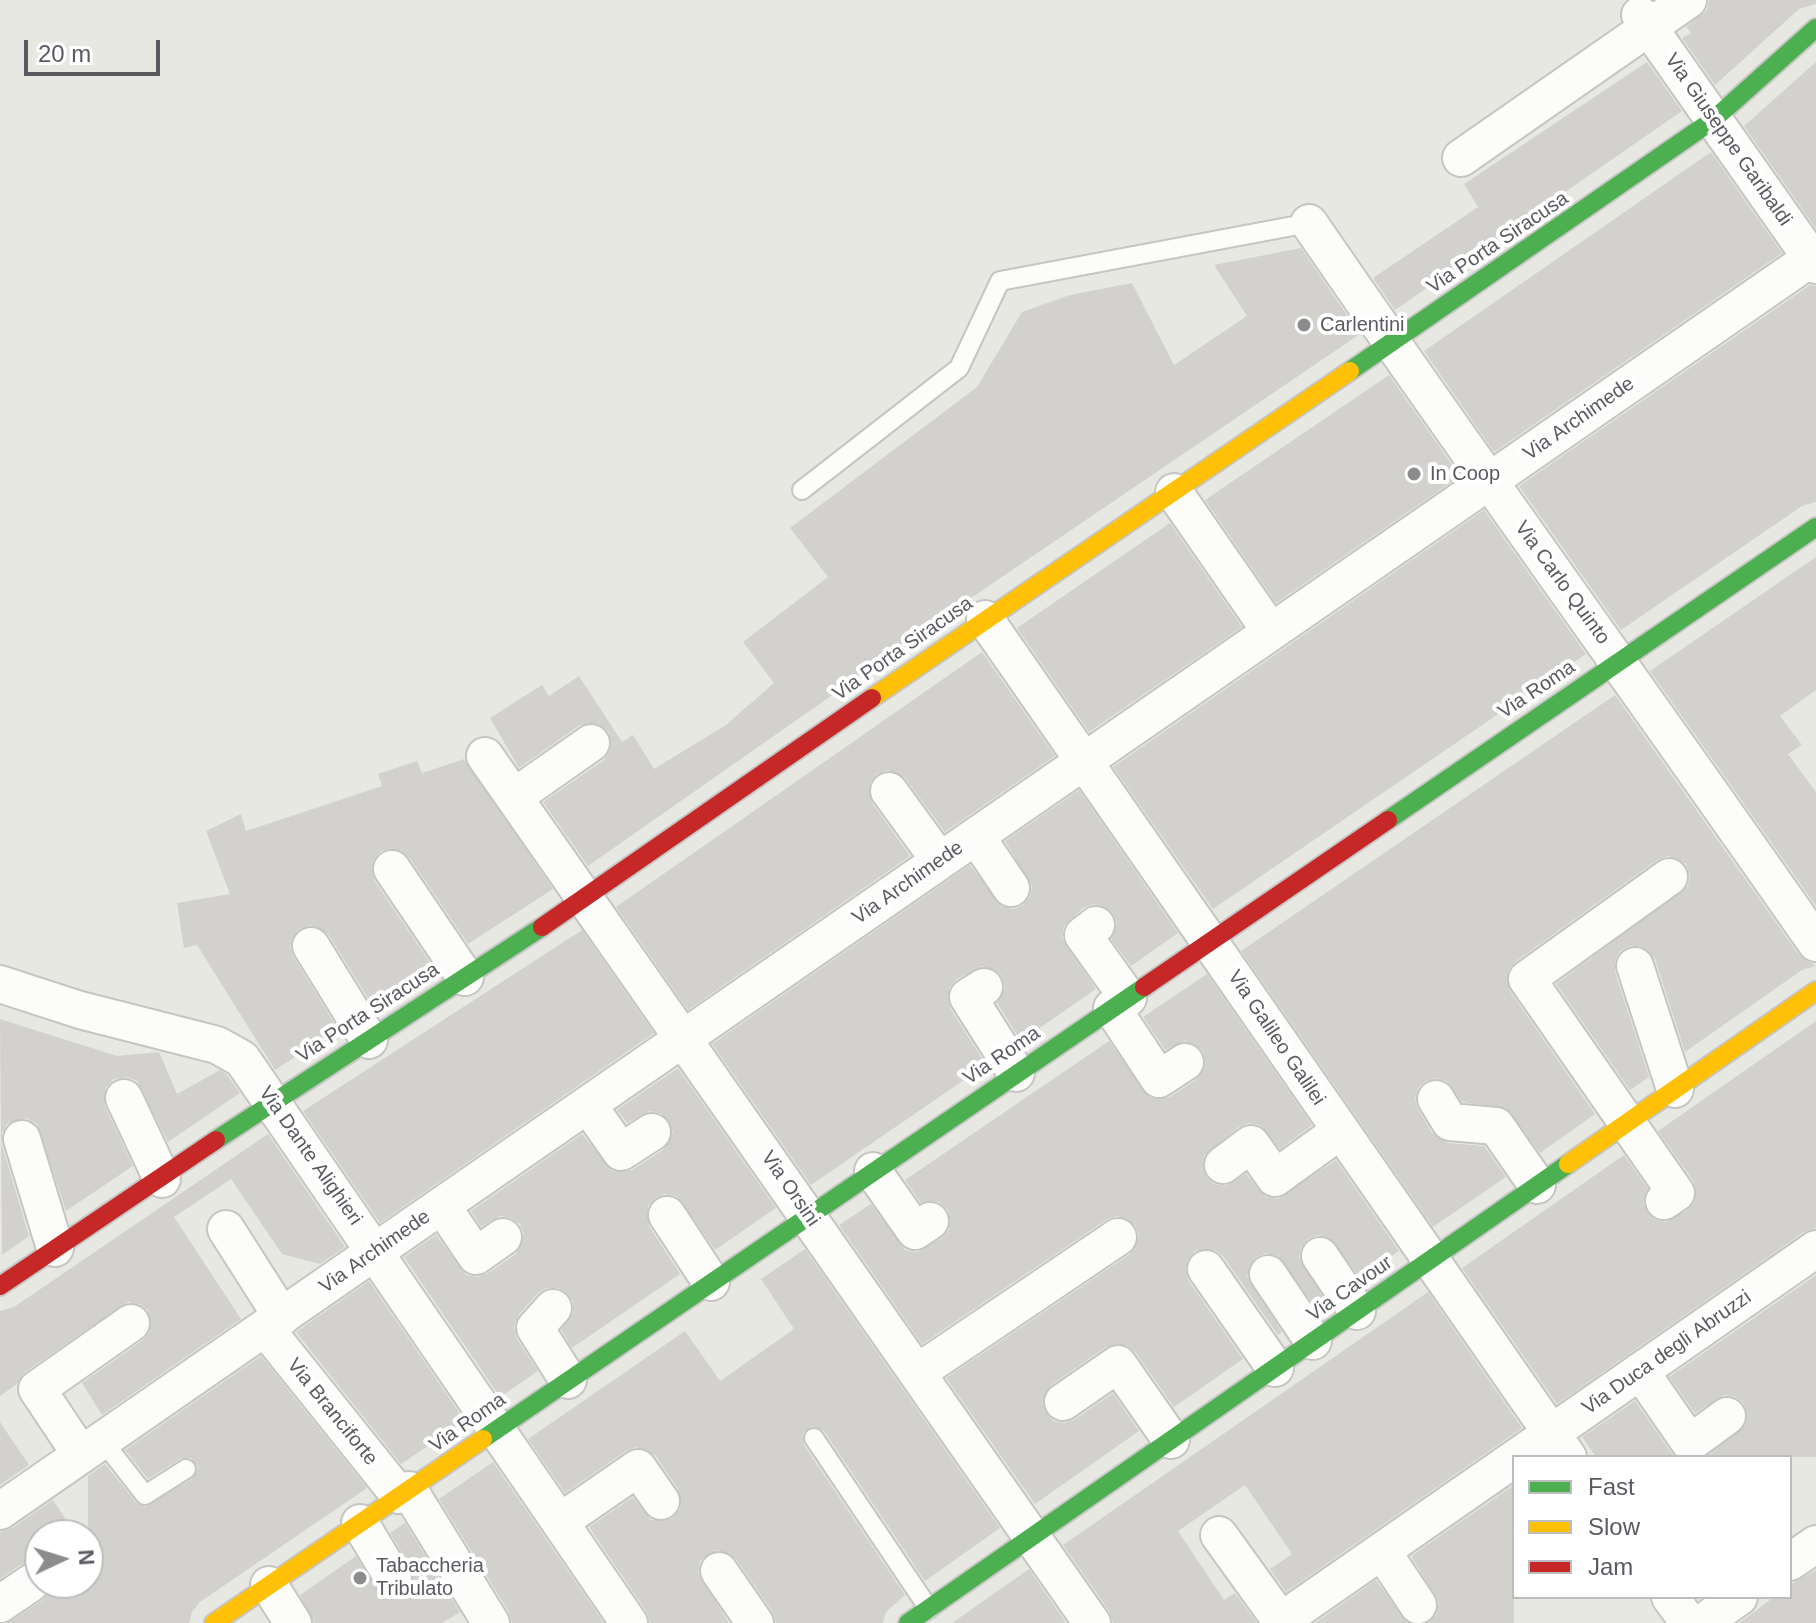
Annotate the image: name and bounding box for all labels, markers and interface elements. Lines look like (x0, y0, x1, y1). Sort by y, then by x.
scale bar (28, 24, 164, 74)
text: 20 m (38, 40, 91, 67)
street label: Via Giuseppe Garibaldi (1659, 49, 1797, 231)
street label: Via Porta Siracusa (1423, 187, 1573, 299)
place label: Carlentini (1320, 313, 1404, 337)
marker: Carlentini (1295, 316, 1313, 334)
street label: Via Archimede (1519, 372, 1639, 466)
place label: In Coop (1430, 462, 1500, 486)
marker: In Coop (1405, 465, 1423, 483)
street label: Via Carlo Quinto (1509, 517, 1615, 649)
street label: Via Porta Siracusa (828, 592, 978, 706)
street label: Via Roma (1494, 656, 1580, 724)
street label: Via Archimede (848, 836, 968, 930)
street label: Via Porta Siracusa (292, 958, 444, 1068)
street label: Via Galileo Galilei (1222, 966, 1330, 1110)
street label: Via Roma (959, 1022, 1045, 1090)
street label: Via Dante Alighieri (253, 1082, 367, 1230)
street label: Via Orsini (755, 1147, 825, 1231)
street label: Via Archimede (315, 1205, 435, 1299)
street label: Via Cavour (1303, 1251, 1397, 1327)
street label: Via Duca degli Abruzzi (1578, 1286, 1756, 1420)
street label: Via Branciforte (282, 1354, 382, 1470)
street label: Via Roma (425, 1388, 511, 1458)
legend (1512, 1455, 1792, 1599)
text: Fast (1588, 1473, 1635, 1500)
text: Slow (1588, 1513, 1640, 1540)
north arrow (24, 1519, 104, 1599)
text: N (73, 1549, 99, 1566)
text: Jam (1588, 1553, 1633, 1580)
place label: Tabaccheria Tribulato (376, 1554, 484, 1601)
marker: Tabaccheria Tribulato (351, 1569, 369, 1587)

